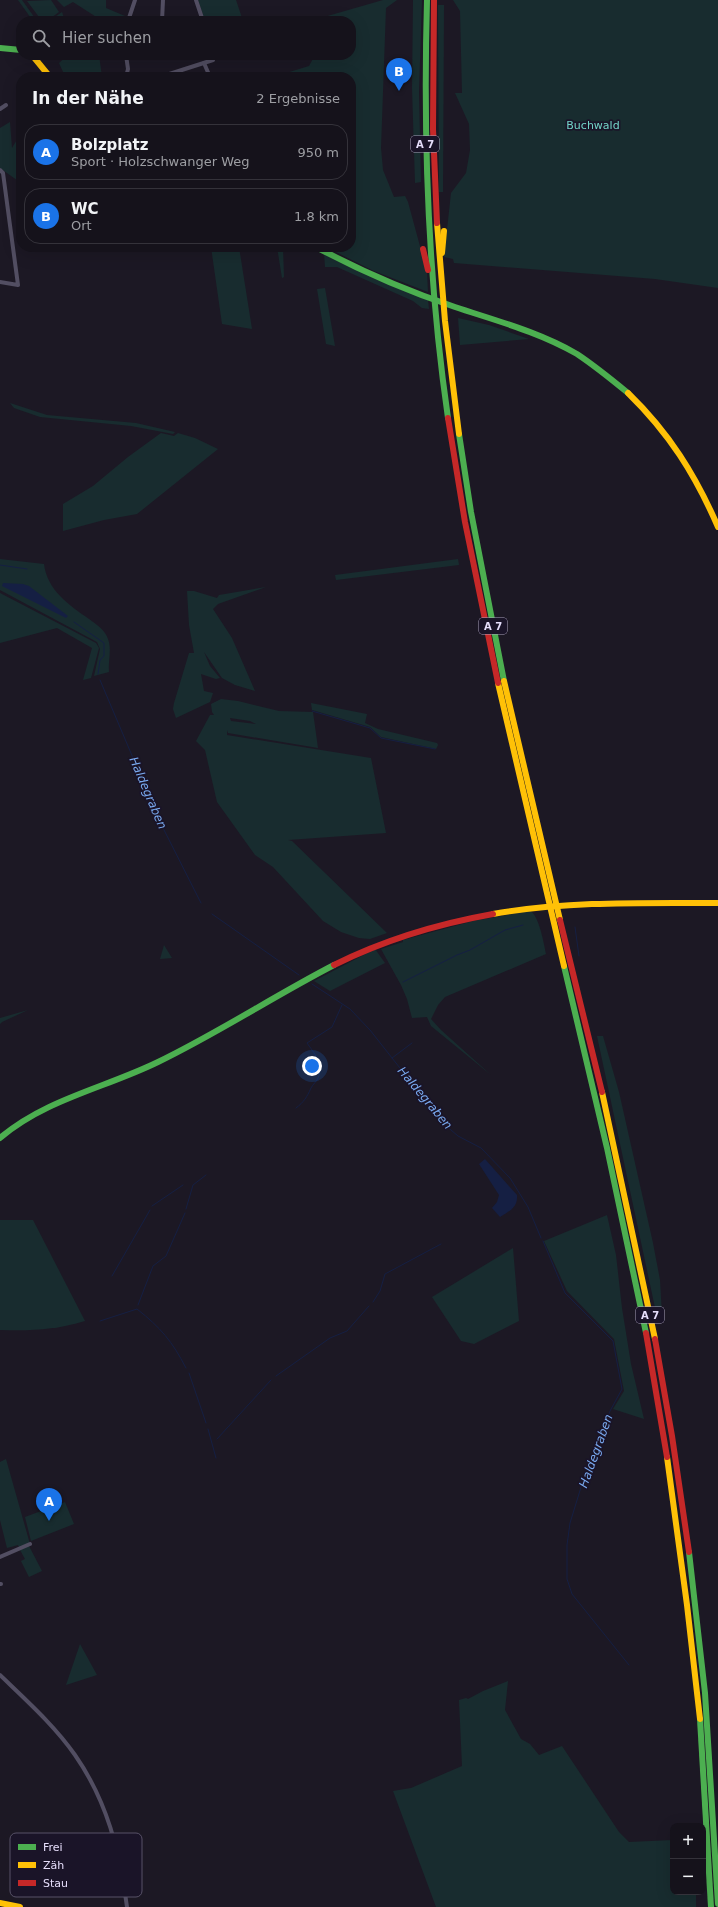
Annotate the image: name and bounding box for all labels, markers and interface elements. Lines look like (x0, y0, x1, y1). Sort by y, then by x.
search box (16, 16, 356, 60)
icon: search (30, 27, 52, 49)
text: Hier suchen (62, 29, 151, 47)
pin: B (386, 58, 412, 91)
text: In der Nähe (32, 88, 144, 108)
text: 2 Ergebnisse (256, 91, 340, 106)
park label: Buchwald (566, 119, 620, 132)
text: Bolzplatz (71, 136, 149, 154)
road number: A 7 (411, 136, 439, 152)
text: A (41, 145, 51, 160)
text: 950 m (297, 145, 339, 160)
text: Sport · Holzschwanger Weg (71, 154, 250, 169)
text: WC (71, 200, 99, 218)
text: B (41, 209, 51, 224)
text: 1.8 km (294, 209, 339, 224)
text: Ort (71, 218, 92, 233)
road number: A 7 (479, 618, 507, 634)
water label: Haldegraben (126, 755, 170, 831)
your location (302, 1056, 322, 1076)
water label: Haldegraben (395, 1064, 455, 1132)
road number: A 7 (636, 1307, 664, 1323)
water label: Haldegraben (576, 1412, 616, 1490)
pin: A (36, 1488, 62, 1521)
map controls (670, 1823, 706, 1895)
button: + (670, 1823, 706, 1859)
legend (10, 1833, 142, 1897)
text: Frei (43, 1841, 63, 1854)
text: Zäh (43, 1859, 64, 1872)
button: − (670, 1859, 706, 1895)
text: Stau (43, 1877, 68, 1890)

